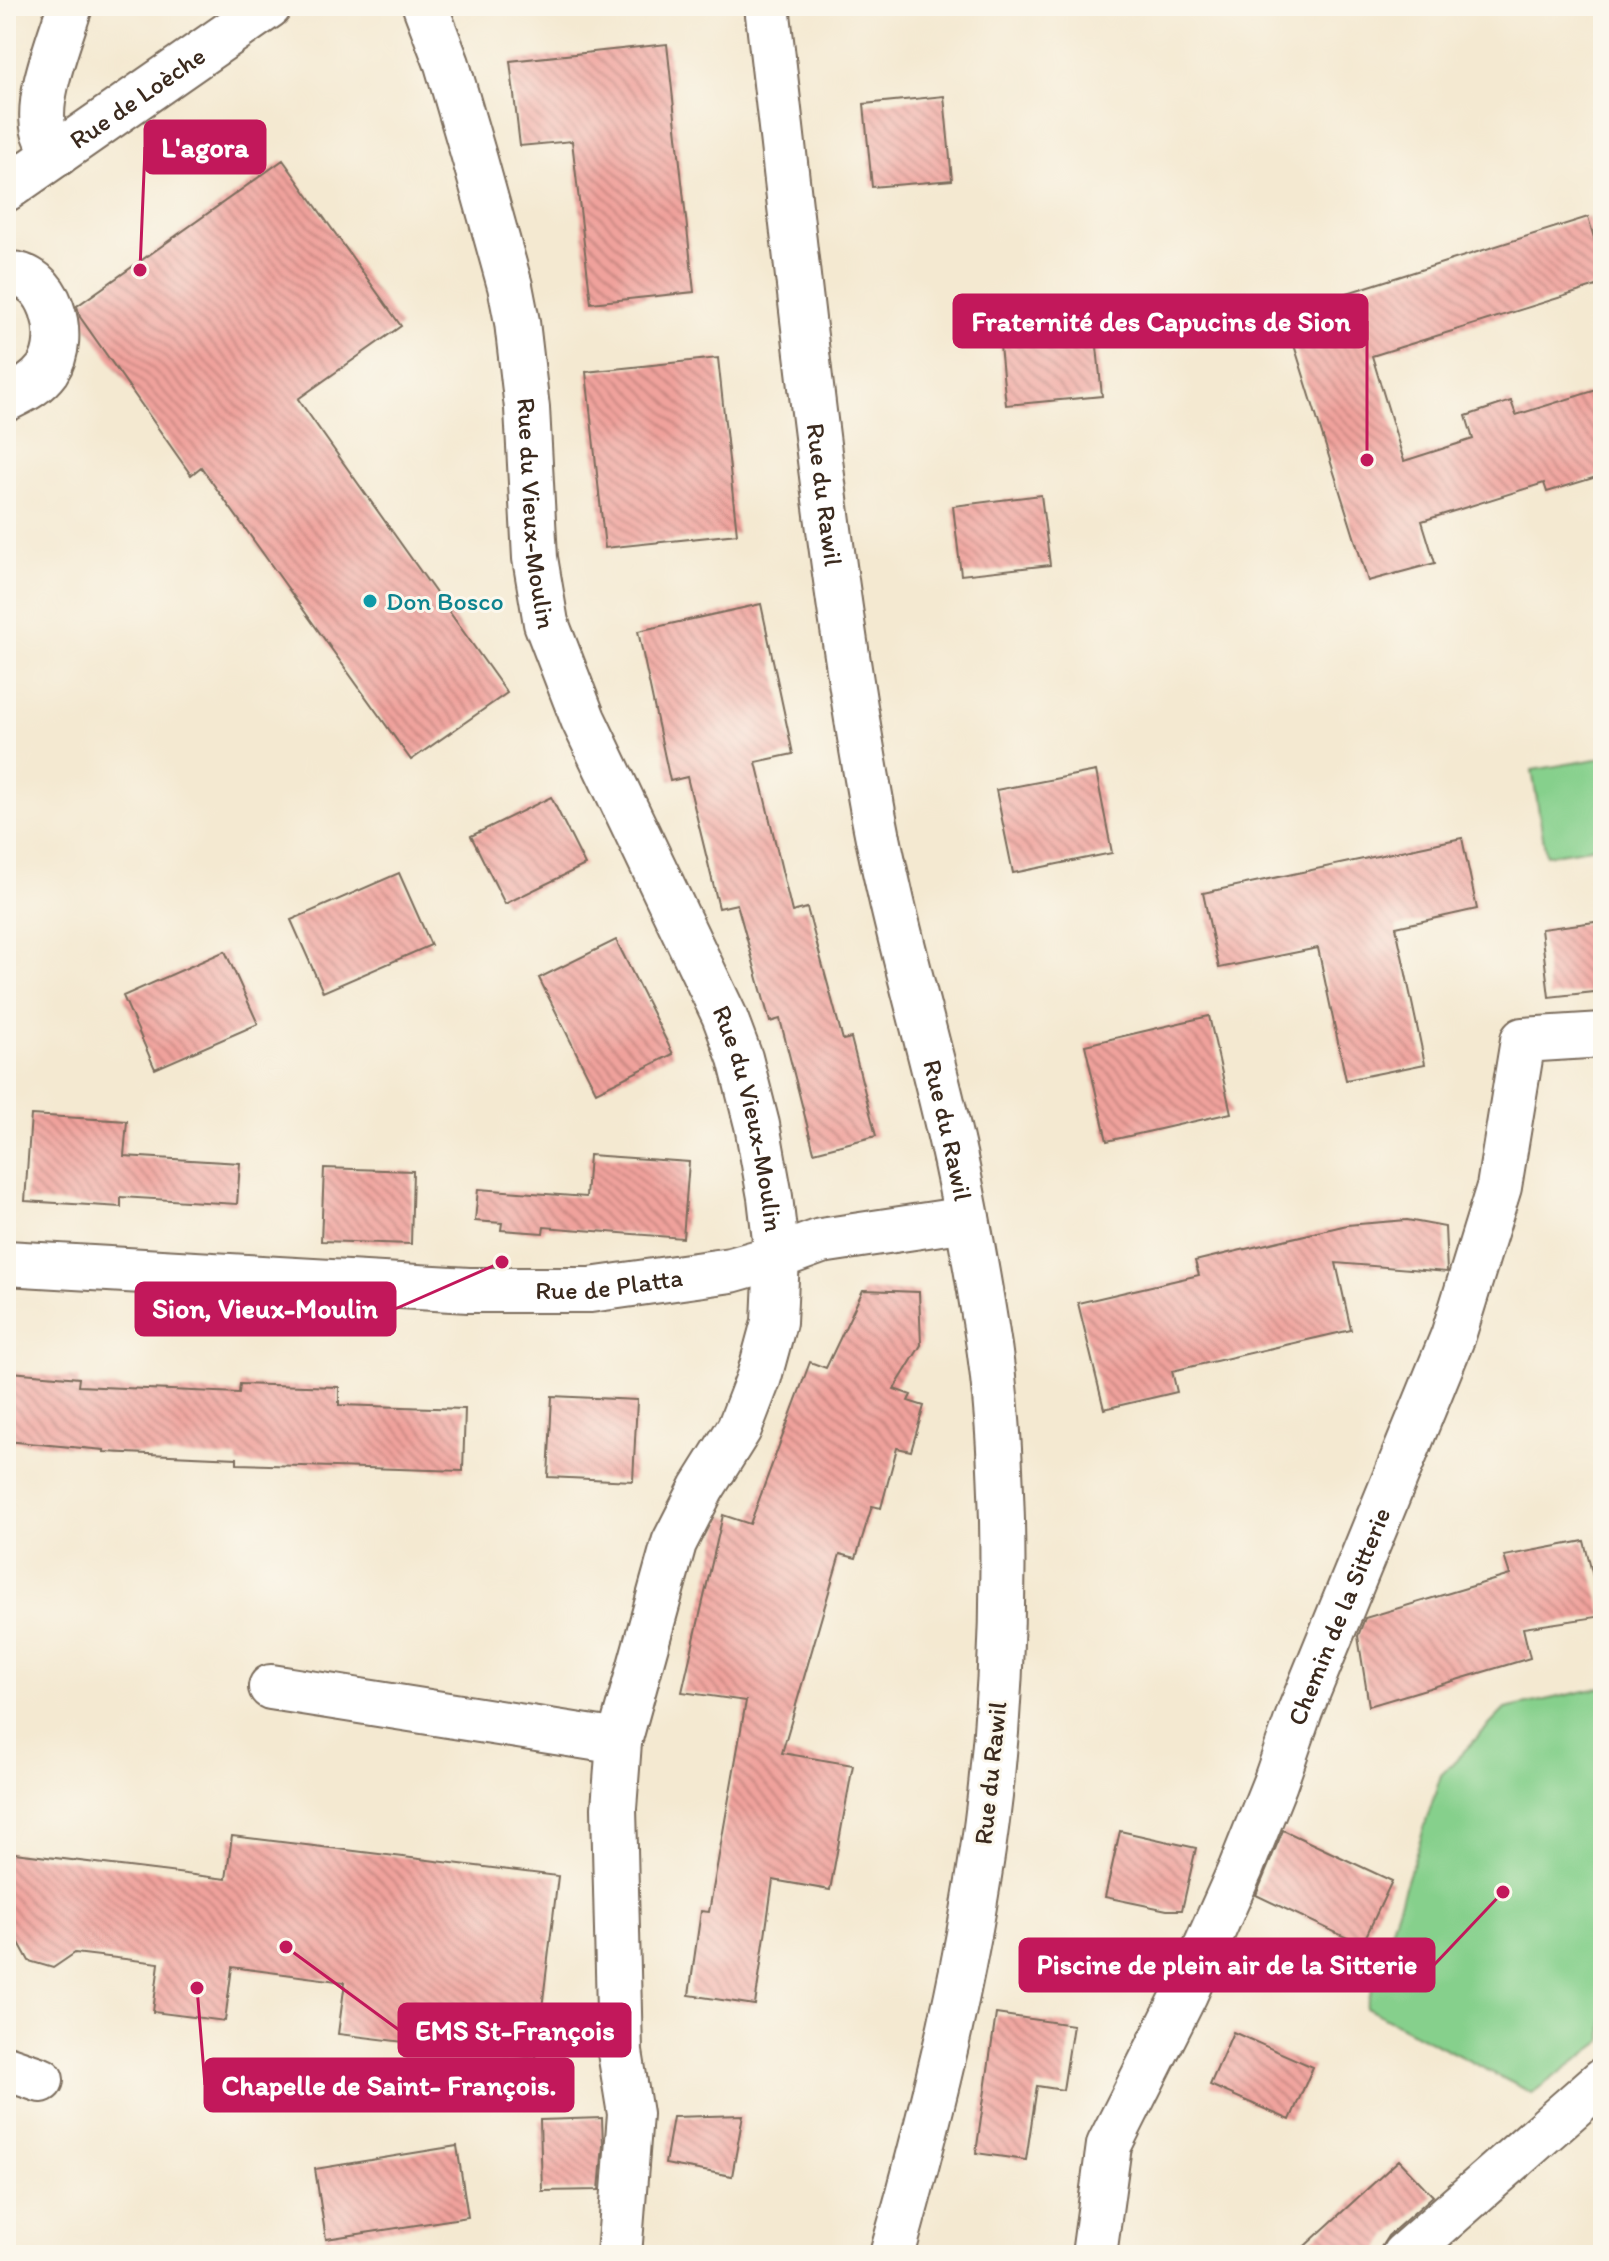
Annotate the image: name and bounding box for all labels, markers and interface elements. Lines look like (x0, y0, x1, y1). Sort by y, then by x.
street label: Rue de Loèche (63, 39, 211, 156)
callout: L'agora (145, 121, 265, 173)
text: L'agora (161, 130, 249, 164)
callout: Fraternité des Capucins de Sion (954, 295, 1367, 347)
text: Fraternité des Capucins de Sion (972, 304, 1351, 338)
street label: Rue du Vieux-Moulin (510, 396, 563, 632)
street label: Rue du Rawil (799, 421, 850, 568)
place label: Don Bosco (386, 585, 504, 617)
marker: Don Bosco (361, 592, 379, 610)
street label: Rue du Vieux-Moulin (706, 1000, 790, 1234)
street label: Rue du Rawil (916, 1056, 979, 1203)
street label: Rue de Platta (535, 1261, 685, 1307)
callout: Sion, Vieux-Moulin (136, 1283, 395, 1335)
text: Sion, Vieux-Moulin (152, 1291, 378, 1325)
street label: Chemin de la Sitterie (1280, 1503, 1397, 1729)
street label: Rue du Rawil (967, 1700, 1013, 1846)
callout: Piscine de plein air de la Sitterie (1020, 1939, 1434, 1991)
text: Piscine de plein air de la Sitterie (1037, 1947, 1417, 1981)
callout: EMS St-François (399, 2004, 630, 2056)
text: EMS St-François (415, 2013, 615, 2047)
callout: Chapelle de Saint- François. (205, 2059, 573, 2111)
text: Chapelle de Saint- François. (222, 2068, 556, 2102)

